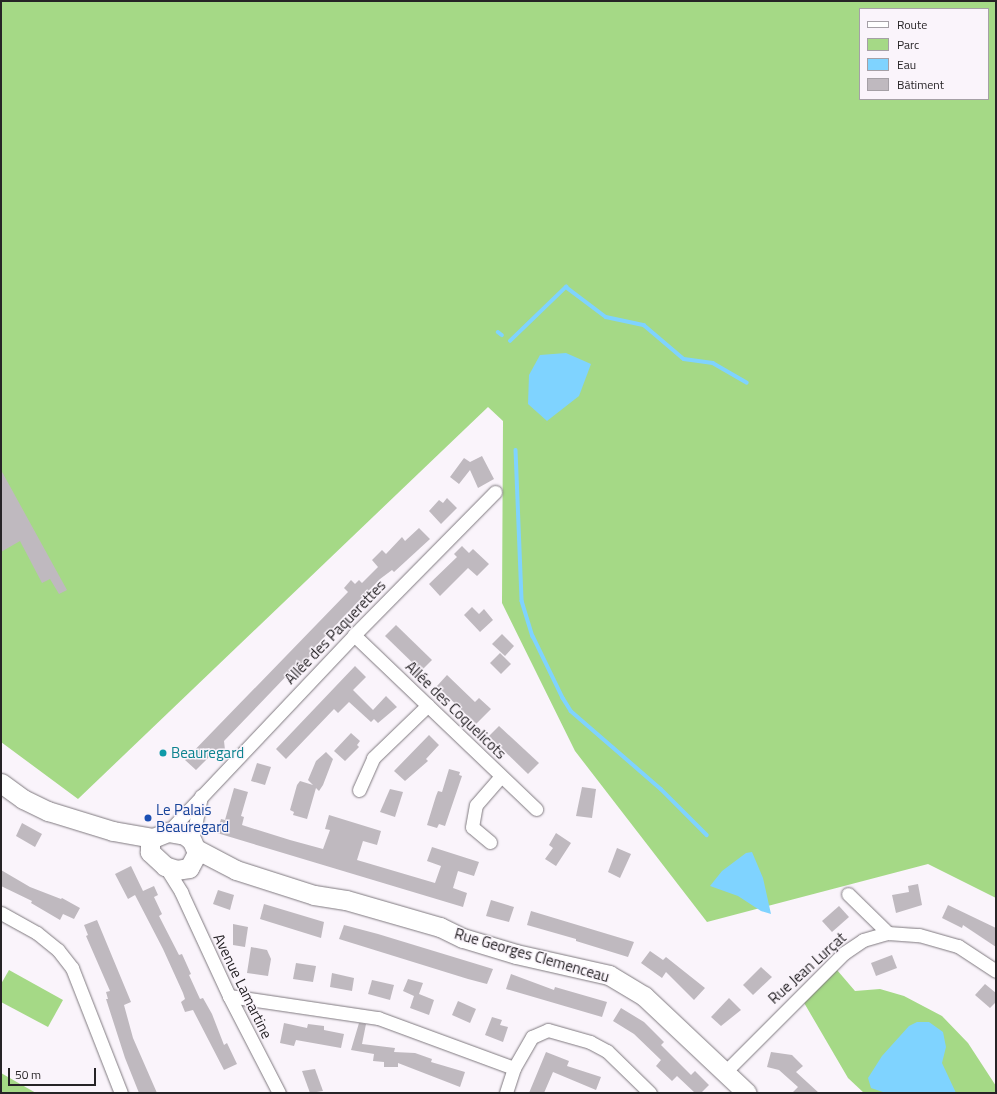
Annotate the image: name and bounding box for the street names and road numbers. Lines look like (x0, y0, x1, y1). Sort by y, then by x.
street label: Allée des Paquerettes (281, 576, 389, 688)
street label: Allée des Coquelicots (402, 657, 510, 763)
street label: Rue Georges Clemenceau (452, 924, 612, 986)
street label: Rue Jean Lurçat (764, 928, 850, 1008)
street label: Avenue Lamartine (210, 931, 276, 1041)

